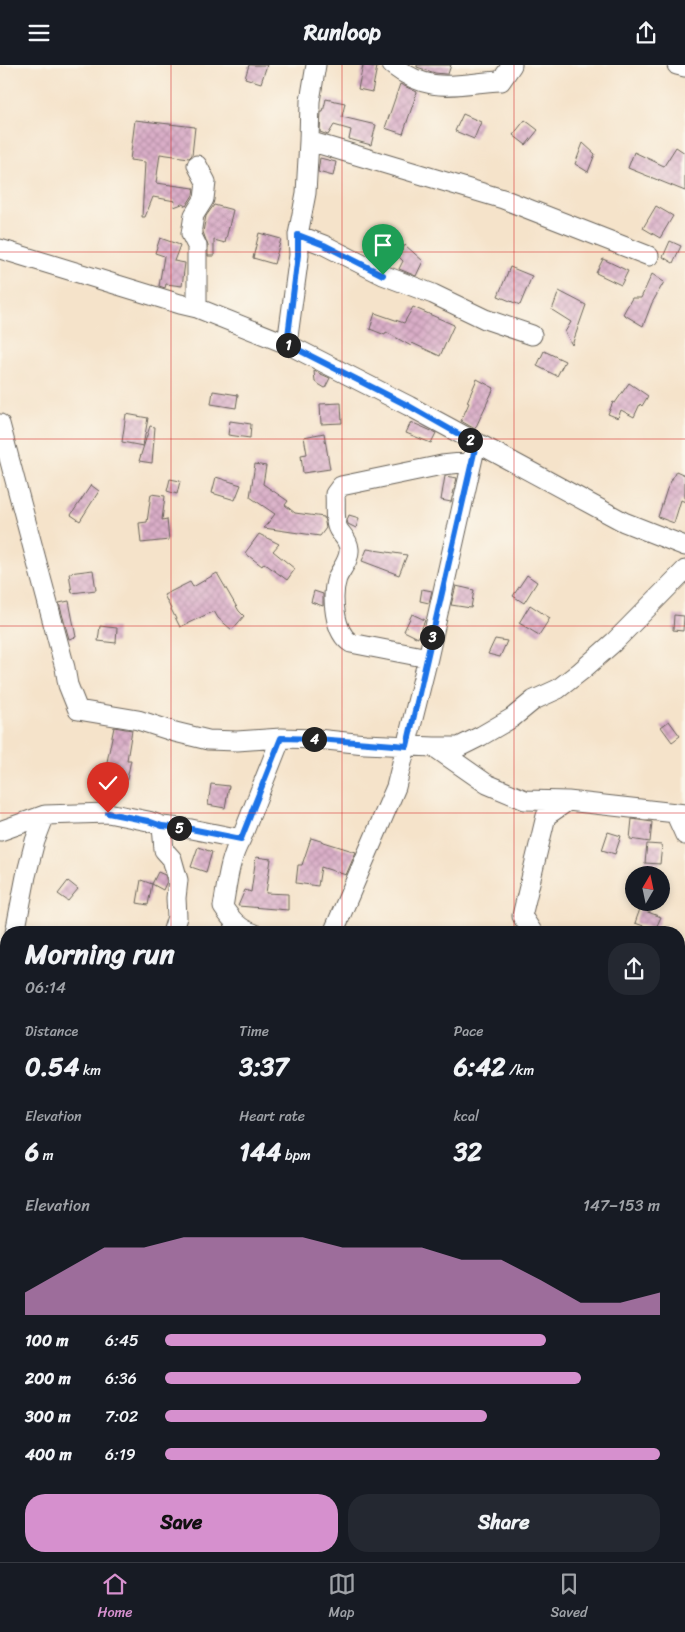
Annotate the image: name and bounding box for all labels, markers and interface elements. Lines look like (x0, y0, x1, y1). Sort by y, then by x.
text: Runloop (304, 13, 381, 52)
icon: menu (25, 19, 53, 47)
icon: share (632, 19, 660, 47)
pin (362, 224, 404, 275)
icon: arrive (369, 231, 397, 259)
pin: 1 (276, 333, 300, 357)
text: 1 (285, 333, 292, 358)
pin: 2 (458, 427, 482, 453)
text: 2 (466, 428, 475, 453)
pin: 3 (420, 625, 444, 649)
text: 3 (429, 625, 436, 650)
pin: 4 (302, 727, 326, 751)
text: 4 (310, 727, 319, 752)
pin (87, 762, 129, 813)
icon: check (94, 769, 122, 797)
pin: 5 (166, 815, 192, 841)
text: 5 (175, 816, 184, 841)
north arrow (625, 866, 670, 911)
map controls (625, 866, 670, 911)
text: Morning run (25, 929, 175, 978)
button: share (608, 943, 660, 995)
text: 06:14 (25, 973, 66, 1002)
text: Distance (25, 1019, 78, 1044)
text: Time (239, 1019, 269, 1044)
text: Pace (454, 1019, 483, 1044)
text: 0.54 (25, 1044, 79, 1089)
text: 3:37 (239, 1044, 289, 1089)
text: 6:42 (454, 1044, 505, 1089)
text: km (79, 1058, 101, 1083)
text: /km (505, 1058, 534, 1083)
text: Elevation (25, 1104, 82, 1129)
text: Heart rate (239, 1104, 305, 1129)
text: kcal (454, 1104, 479, 1129)
text: 6 (25, 1129, 39, 1174)
text: 144 (239, 1129, 281, 1174)
text: 32 (454, 1129, 482, 1174)
text: m (39, 1143, 54, 1168)
text: bpm (281, 1143, 311, 1168)
text: Elevation (25, 1191, 90, 1220)
text: 147–153 m (583, 1191, 660, 1220)
text: 100 m (25, 1326, 69, 1355)
text: 6:45 (105, 1326, 139, 1355)
text: 200 m (25, 1364, 71, 1393)
text: 6:36 (105, 1364, 137, 1393)
text: 300 m (25, 1402, 70, 1431)
text: 7:02 (105, 1402, 138, 1431)
text: 400 m (25, 1440, 72, 1469)
text: 6:19 (105, 1440, 136, 1469)
button: Save (25, 1494, 338, 1552)
button: Share (348, 1494, 660, 1552)
tab: Home (98, 1570, 133, 1625)
tab: Map (328, 1570, 356, 1625)
tab: Saved (551, 1570, 587, 1625)

